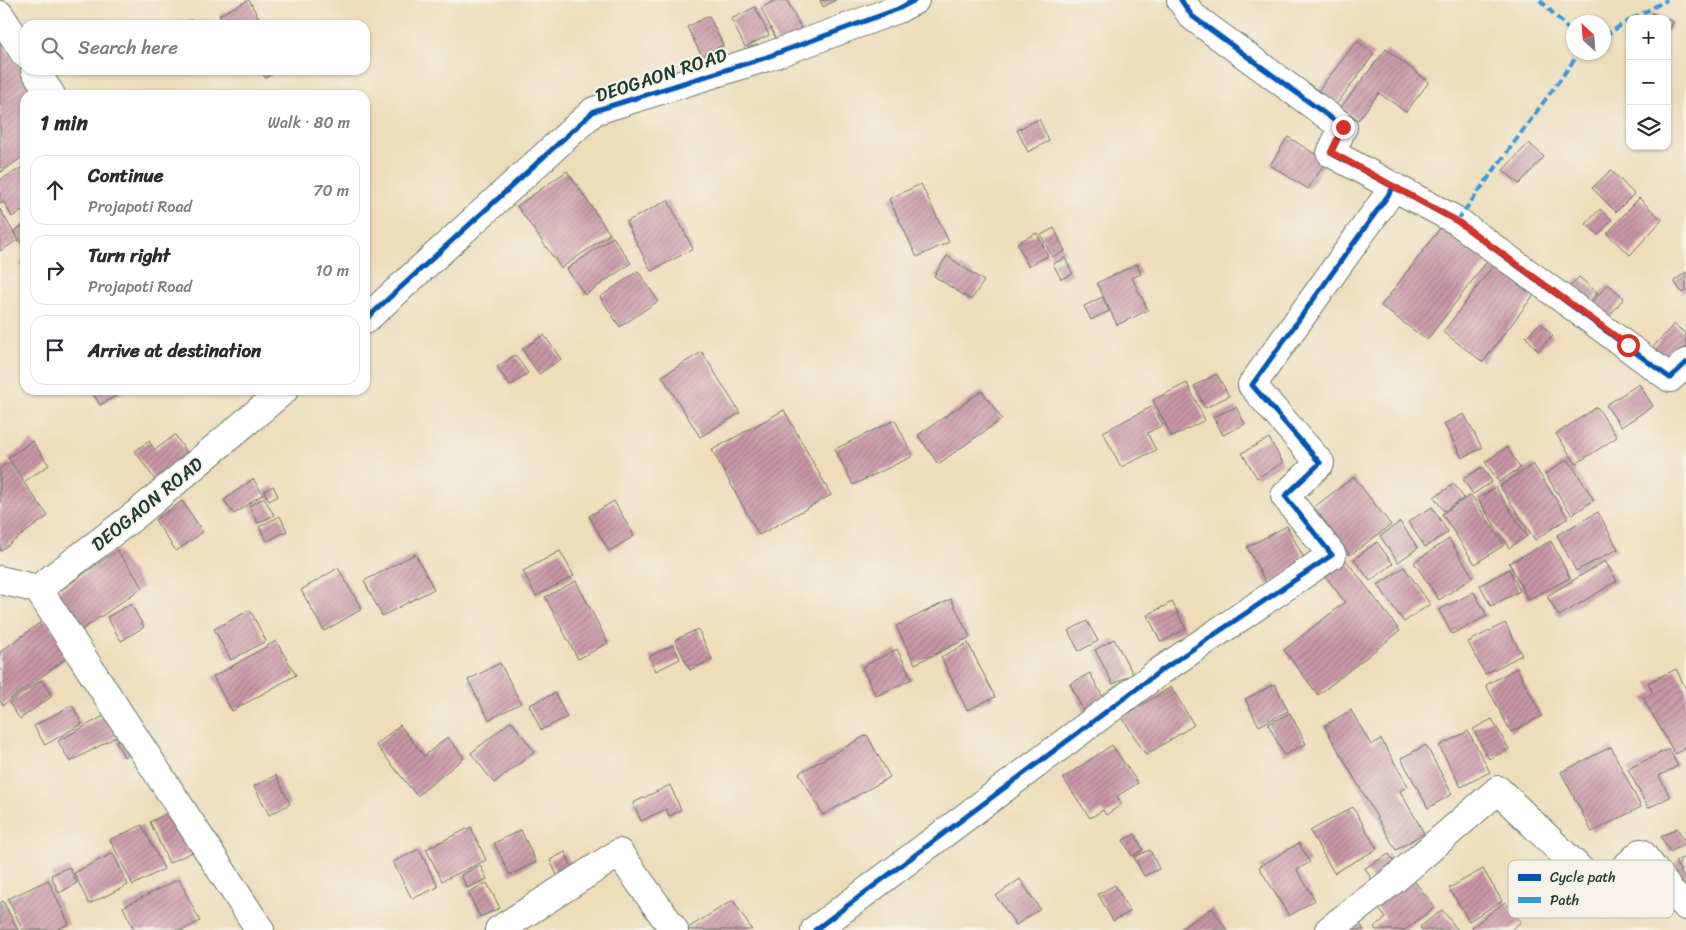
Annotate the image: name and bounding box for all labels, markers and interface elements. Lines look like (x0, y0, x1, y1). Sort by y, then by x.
north arrow (1566, 15, 1611, 60)
map controls (1626, 15, 1671, 150)
button: + (1626, 15, 1671, 60)
search box (20, 20, 370, 75)
text: Search here (78, 31, 178, 64)
icon: search (38, 34, 66, 62)
street label: DEOGAON ROAD (591, 38, 732, 112)
button: − (1626, 60, 1671, 105)
text: 1 min (40, 104, 88, 142)
button: layers (1626, 105, 1671, 150)
text: Walk · 80 m (268, 108, 350, 137)
route end (1332, 116, 1355, 139)
text: Continue (88, 159, 164, 192)
icon: ahead (41, 176, 69, 204)
text: 70 m (313, 176, 349, 205)
text: Projapoti Road (88, 192, 192, 221)
text: Turn right (88, 239, 170, 272)
icon: right (41, 256, 69, 284)
text: 10 m (316, 256, 349, 285)
text: Projapoti Road (88, 272, 192, 301)
text: Arrive at destination (88, 334, 261, 367)
route start (1617, 334, 1640, 357)
icon: arrive (41, 336, 69, 364)
street label: DEOGAON ROAD (84, 448, 211, 560)
legend (1508, 860, 1674, 918)
text: Cycle path (1550, 865, 1616, 890)
text: Path (1550, 888, 1579, 913)

